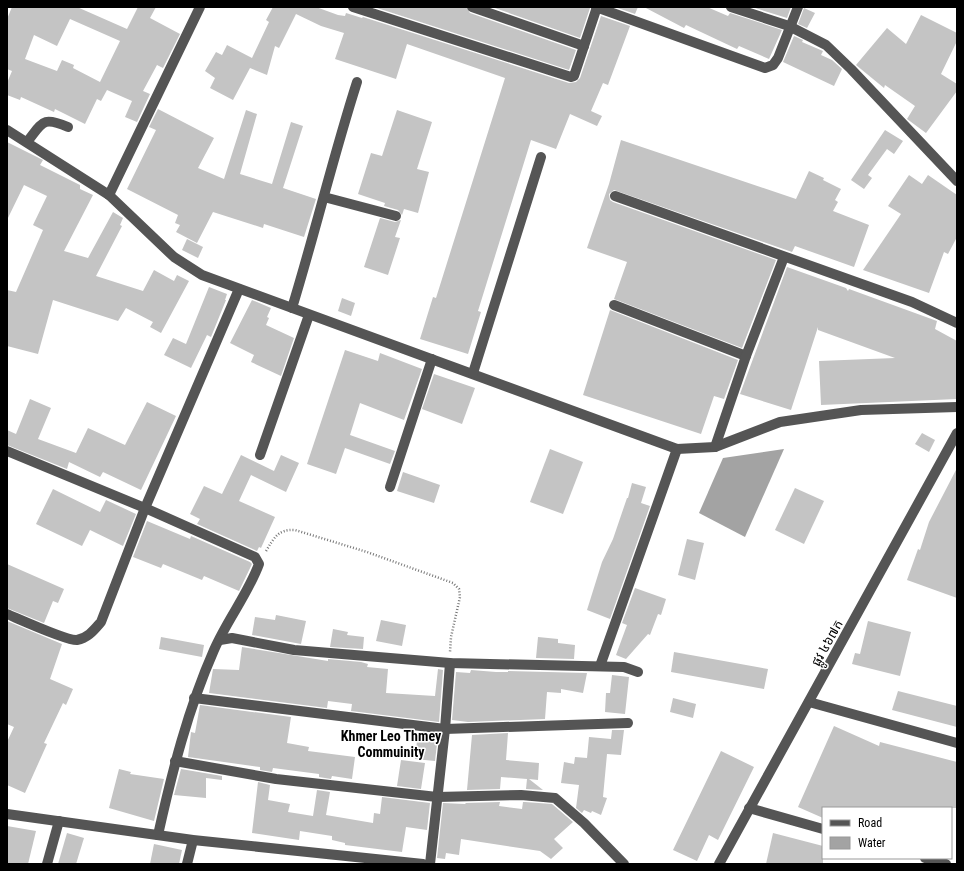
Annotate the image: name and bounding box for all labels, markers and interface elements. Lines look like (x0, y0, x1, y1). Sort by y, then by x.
street label: ផ្លូវ ៤៦៧ក (808, 617, 849, 671)
district label: Khmer Leo Thmey Commuinity (341, 728, 442, 760)
legend (822, 807, 952, 859)
text: Road (858, 816, 882, 830)
text: Water (858, 836, 886, 850)

